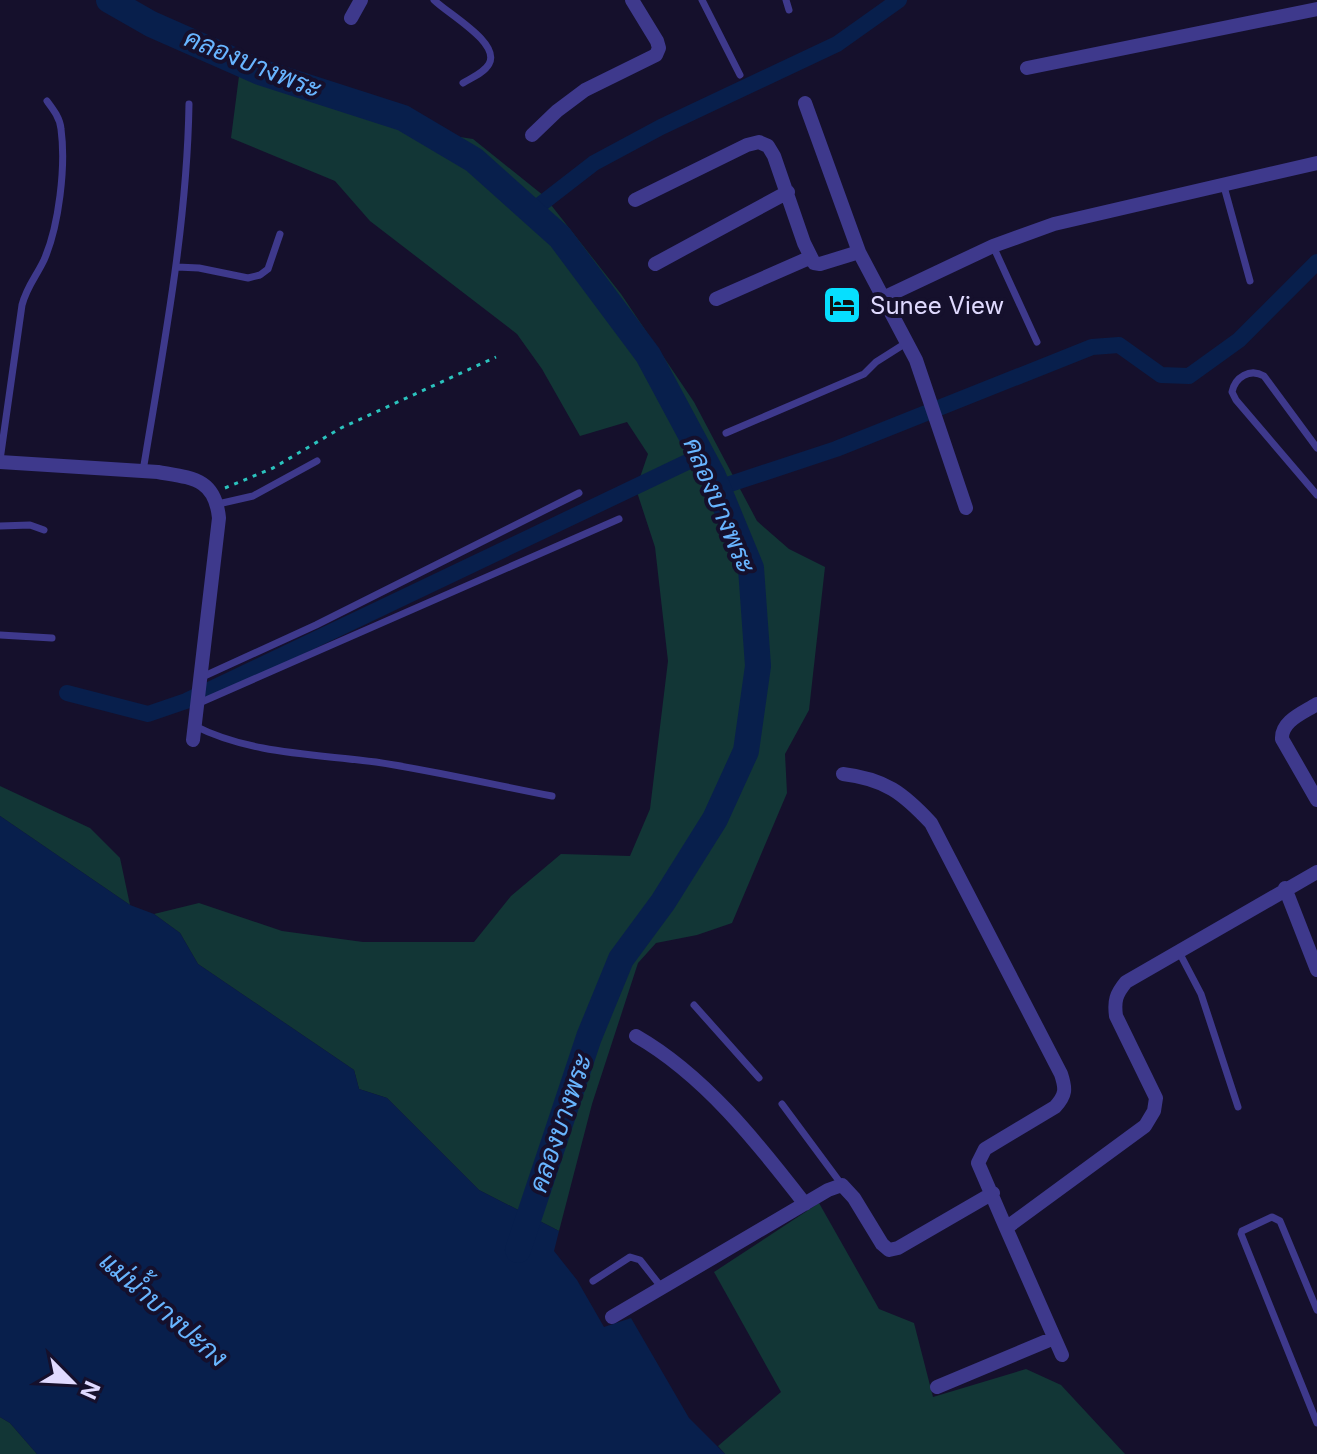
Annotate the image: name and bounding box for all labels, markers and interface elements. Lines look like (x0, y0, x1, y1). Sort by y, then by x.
water label: คลองบางพระ (180, 22, 326, 104)
hotel icon: Sunee View (821, 284, 863, 326)
place label: Sunee View (870, 291, 1004, 320)
water label: คลองบางพระ (678, 433, 762, 578)
water label: คลองบางพระ (522, 1050, 598, 1196)
water label: แม่น้ำบางปะกง (94, 1241, 237, 1373)
north arrow (32, 1342, 112, 1422)
text: N (75, 1377, 106, 1403)

